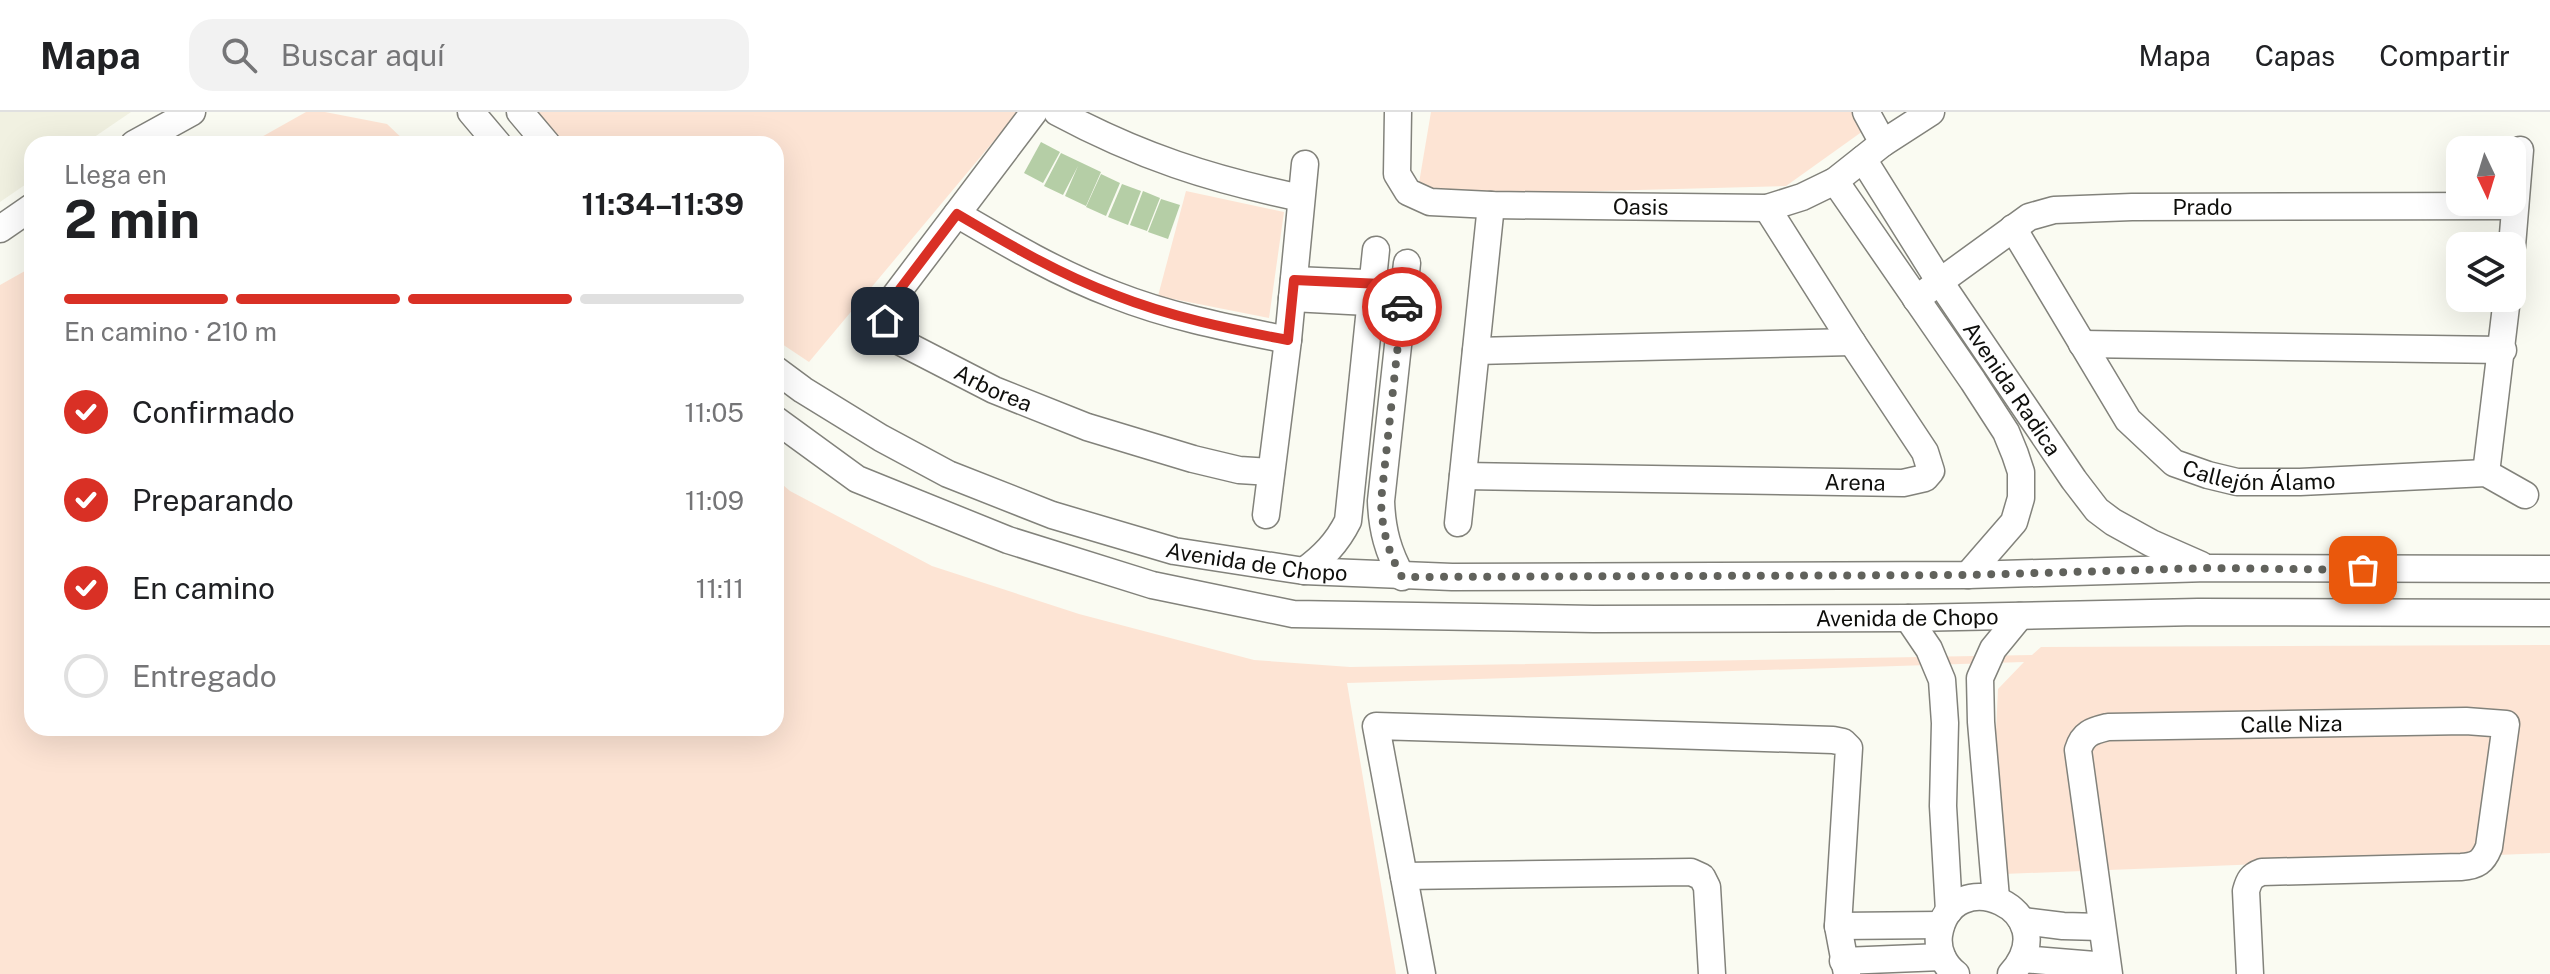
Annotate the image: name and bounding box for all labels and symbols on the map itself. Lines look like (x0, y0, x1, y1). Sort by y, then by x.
north arrow (2446, 136, 2526, 216)
street label: Oasis (1613, 193, 1669, 220)
street label: Prado (2172, 194, 2232, 220)
courier (1362, 267, 1442, 347)
pin (851, 287, 919, 355)
street label: Avenida Radica (1958, 317, 2067, 461)
street label: Arborea (950, 359, 1036, 417)
street label: Callejón Álamo (2179, 454, 2336, 495)
street label: Arena (1824, 469, 1886, 496)
street label: Avenida de Chopo (1163, 536, 1348, 586)
pin (2329, 536, 2397, 604)
street label: Avenida de Chopo (1816, 603, 1999, 631)
street label: Calle Niza (2240, 710, 2343, 738)

